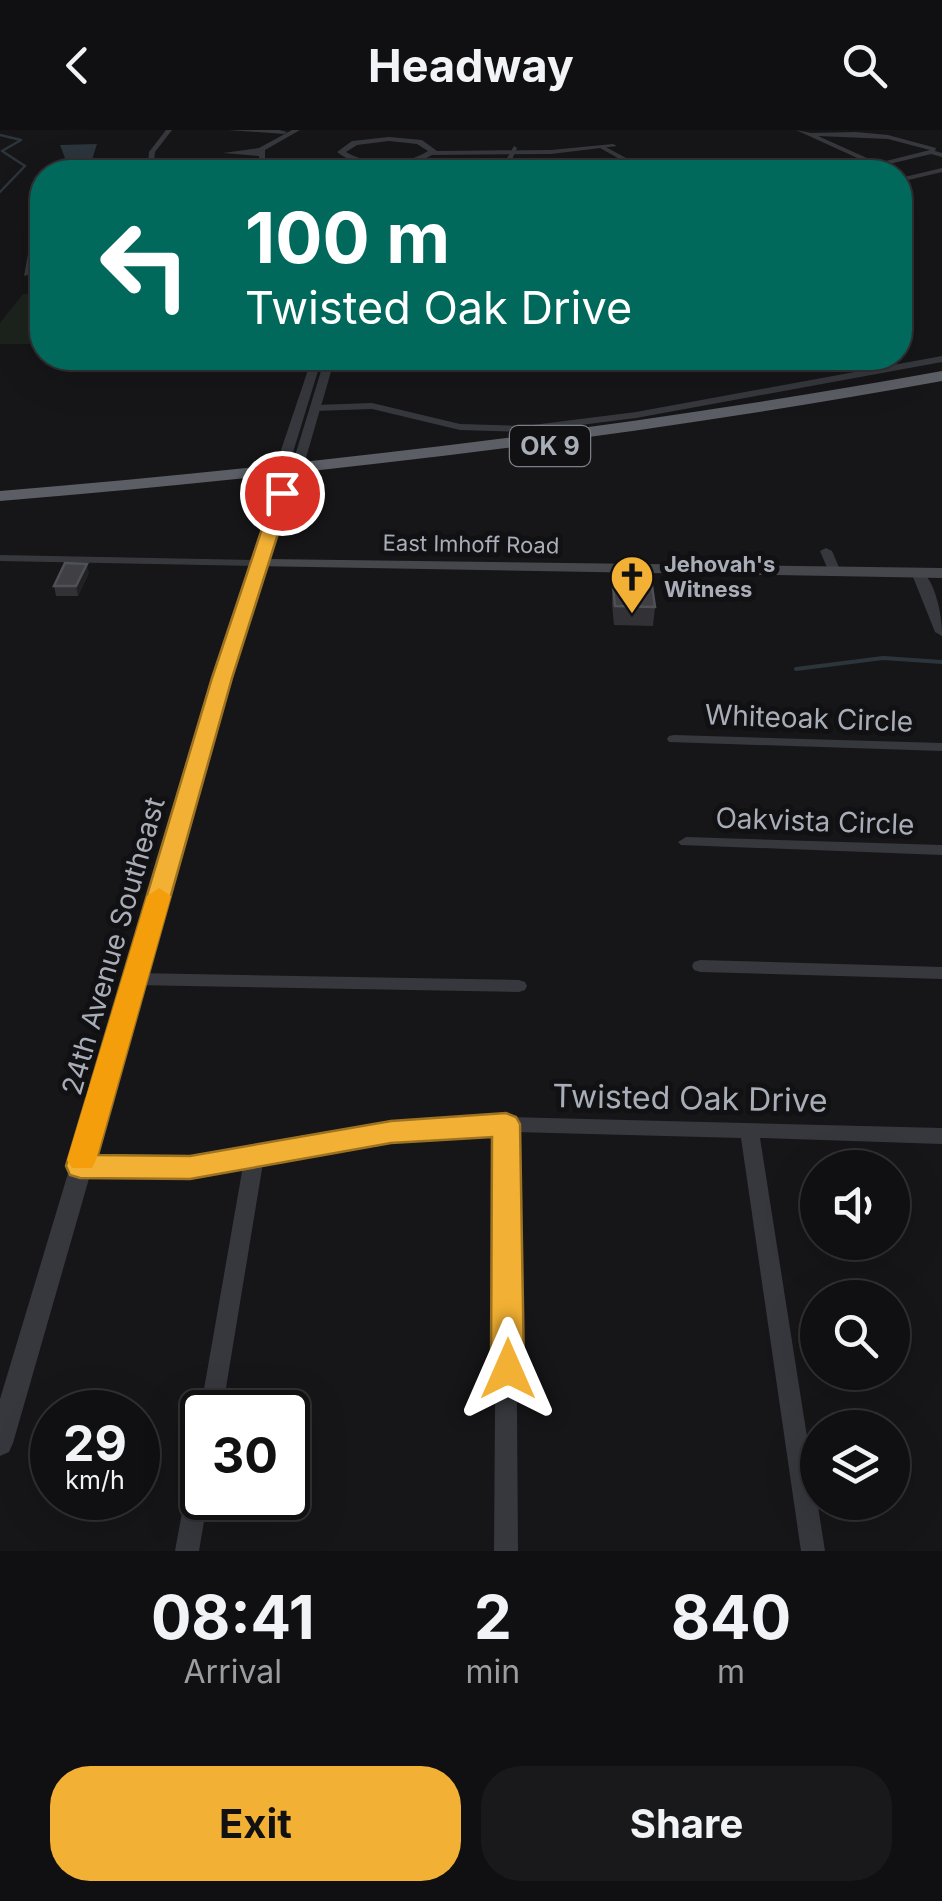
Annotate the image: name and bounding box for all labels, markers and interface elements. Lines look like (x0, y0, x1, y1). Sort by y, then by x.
icon: back (50, 38, 105, 93)
text: Headway (368, 38, 574, 93)
icon: search (837, 38, 892, 93)
text: 100 m (245, 195, 450, 280)
icon: left (80, 200, 210, 330)
text: Twisted Oak Drive (245, 280, 632, 335)
road number: OK 9 (510, 426, 590, 466)
pin (240, 451, 325, 536)
icon: arrive (255, 466, 310, 521)
street label: East Imhoff Road (382, 529, 560, 559)
place label: Jehovah's Witness (664, 551, 775, 602)
church icon: Jehovah's Witness (609, 554, 655, 615)
street label: Whiteoak Circle (704, 697, 914, 739)
street label: 24th Avenue Southeast (54, 793, 172, 1099)
street label: Oakvista Circle (715, 801, 915, 841)
street label: Twisted Oak Drive (552, 1076, 828, 1120)
map controls (800, 1150, 910, 1520)
button: sound (800, 1150, 910, 1260)
button: search (800, 1280, 910, 1390)
position arrow (456, 1317, 560, 1421)
speed limit sign: 30 (180, 1390, 310, 1520)
button: layers (800, 1410, 910, 1520)
text: 29 (63, 1413, 127, 1473)
text: km/h (65, 1465, 125, 1495)
text: 08:41 (151, 1581, 315, 1653)
text: 2 (474, 1581, 512, 1653)
text: 840 (671, 1581, 791, 1653)
text: Arrival (184, 1652, 282, 1691)
text: min (465, 1652, 520, 1691)
text: m (717, 1652, 745, 1691)
button: Exit (50, 1766, 461, 1881)
button: Share (481, 1766, 892, 1881)

